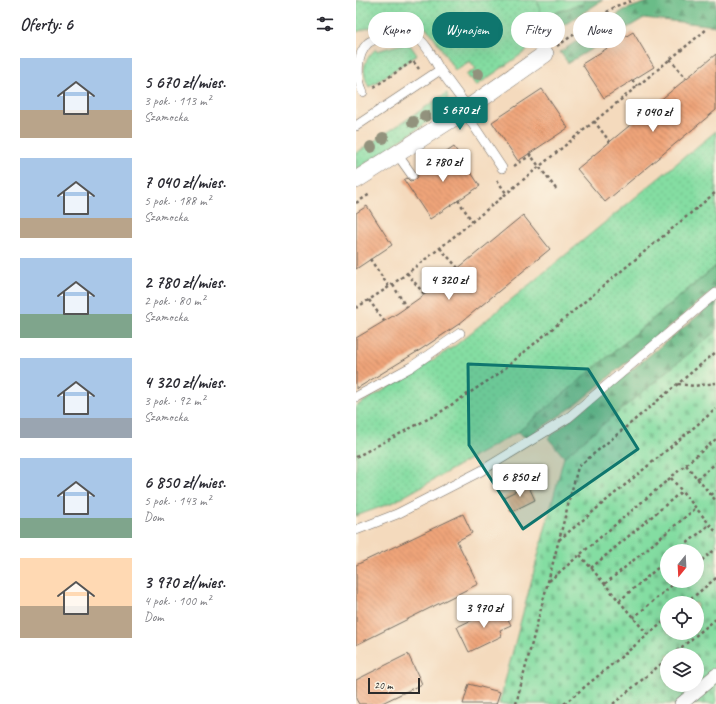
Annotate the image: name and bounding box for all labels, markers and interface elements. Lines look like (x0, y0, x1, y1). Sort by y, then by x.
chip: Kupno (368, 12, 424, 48)
chip: Wynajem (432, 12, 503, 48)
chip: Filtry (511, 12, 565, 48)
chip: Nowe (573, 12, 626, 48)
icon: filters (314, 13, 336, 35)
text: Oferty: 6 (20, 14, 73, 35)
text: 5 670 zł/mies. (144, 72, 226, 93)
icon: home (52, 74, 100, 122)
text: 3 pok. · 113 m² (144, 93, 211, 109)
pin: 5 670 zł (419, 97, 501, 131)
pin: 7 040 zł (612, 99, 694, 133)
text: 5 670 zł (442, 102, 478, 118)
text: 7 040 zł (635, 104, 671, 120)
text: Szamocka (144, 109, 188, 125)
pin: 2 780 zł (402, 149, 484, 183)
text: 2 780 zł (425, 154, 461, 170)
text: 7 040 zł/mies. (144, 172, 226, 193)
icon: home (52, 174, 100, 222)
text: 5 pok. · 188 m² (144, 193, 211, 209)
text: Szamocka (144, 209, 188, 225)
pin: 4 320 zł (408, 267, 490, 301)
text: 2 780 zł/mies. (144, 272, 226, 293)
text: 4 320 zł (431, 272, 467, 288)
icon: home (52, 274, 100, 322)
text: 2 pok. · 80 m² (144, 293, 205, 309)
text: Szamocka (144, 309, 188, 325)
text: 4 320 zł/mies. (144, 372, 226, 393)
icon: home (52, 374, 100, 422)
text: 3 pok. · 92 m² (144, 393, 205, 409)
text: Szamocka (144, 409, 188, 425)
pin: 6 850 zł (479, 464, 561, 498)
text: 6 850 zł (502, 469, 538, 485)
text: 6 850 zł/mies. (144, 472, 226, 493)
icon: home (52, 474, 100, 522)
text: 5 pok. · 143 m² (144, 493, 211, 509)
text: Dom (144, 509, 164, 525)
north arrow (660, 544, 704, 588)
map controls (660, 544, 704, 692)
text: 3 970 zł/mies. (144, 572, 225, 593)
icon: home (52, 574, 100, 622)
text: 4 pok. · 100 m² (144, 593, 211, 609)
pin: 3 970 zł (443, 595, 525, 629)
button: locate (660, 596, 704, 640)
text: 3 970 zł (466, 600, 502, 616)
text: Dom (144, 609, 164, 625)
button: layers (660, 648, 704, 692)
scale bar (368, 676, 420, 695)
text: 20 m (374, 678, 393, 692)

